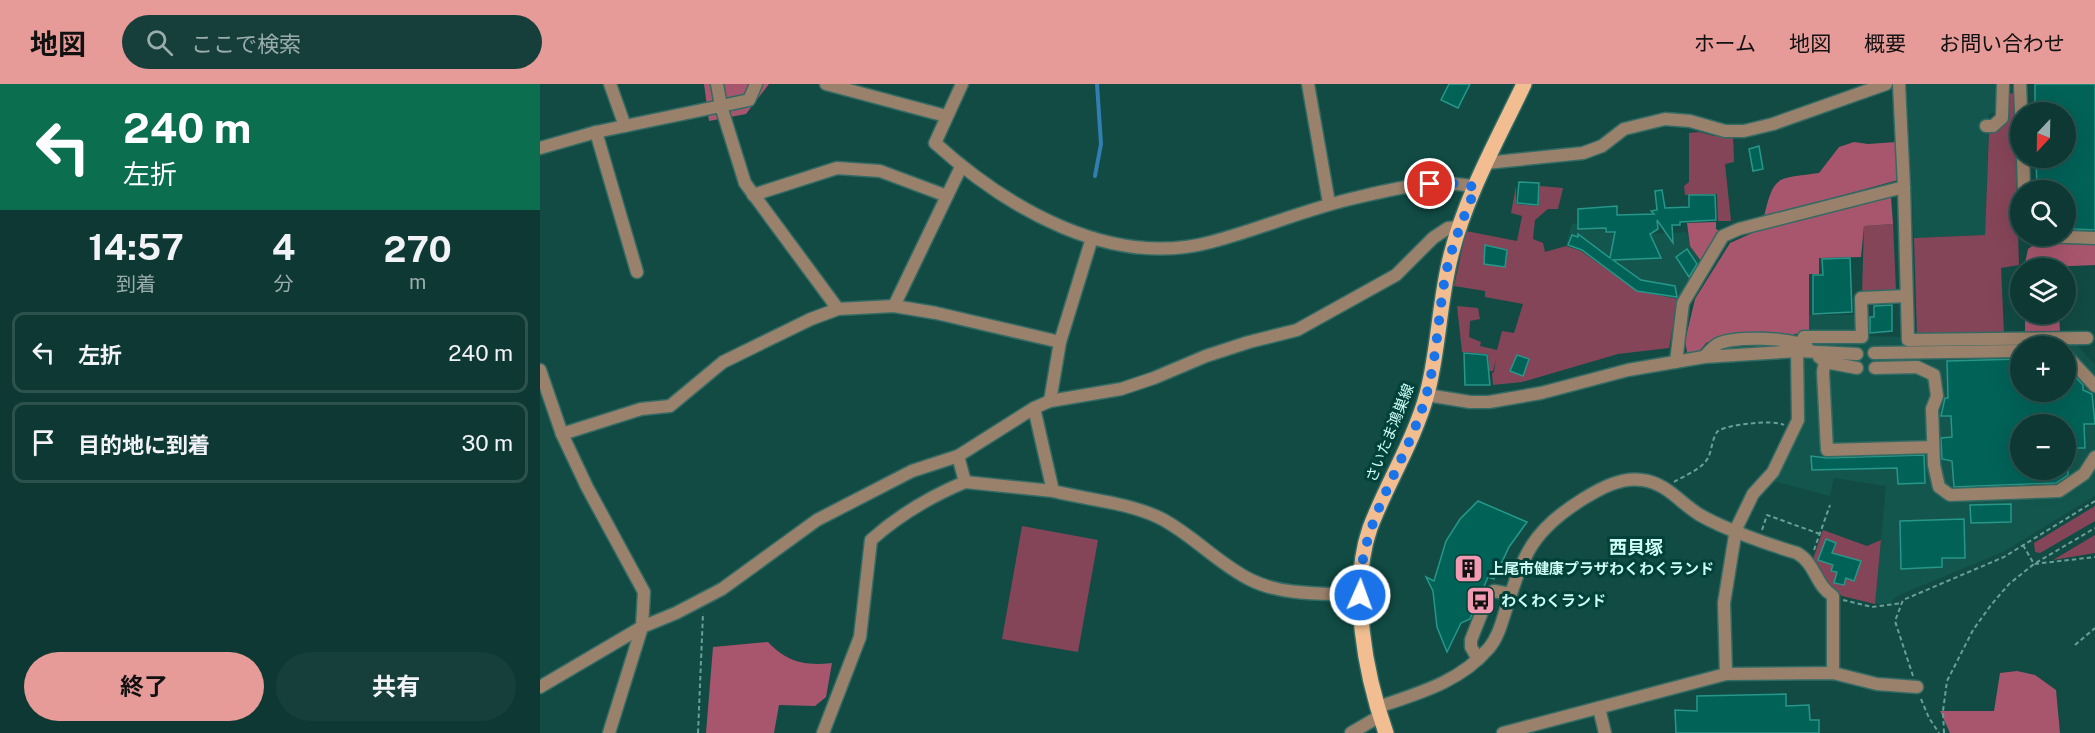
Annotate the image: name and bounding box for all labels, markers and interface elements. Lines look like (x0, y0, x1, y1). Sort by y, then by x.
search box (122, 15, 542, 69)
icon: search (143, 26, 176, 59)
text: 地図 (30, 27, 86, 60)
text: ここで検索 (191, 31, 301, 57)
text: ホーム (1694, 31, 1756, 56)
text: 地図 (1789, 31, 1831, 56)
text: 概要 (1864, 31, 1906, 56)
text: お問い合わせ (1939, 31, 2065, 56)
north arrow (2010, 102, 2076, 168)
map controls (2010, 102, 2076, 480)
text: 240 m (123, 103, 251, 152)
icon: left (24, 108, 102, 186)
text: 左折 (123, 158, 177, 190)
pin (1404, 158, 1455, 209)
icon: arrive (1413, 167, 1446, 200)
button: search (2010, 180, 2076, 246)
text: 14:57 (88, 226, 184, 268)
text: 4 (272, 226, 295, 268)
text: 270 (384, 228, 452, 270)
button: layers (2010, 258, 2076, 324)
text: m (409, 270, 426, 294)
text: 到着 (116, 272, 156, 296)
text: 分 (274, 272, 294, 296)
icon: left (27, 336, 60, 369)
button: + (2010, 336, 2076, 402)
text: 240 m (448, 340, 513, 366)
text: 左折 (78, 342, 122, 368)
street label: さいたま鴻巣線 (1362, 381, 1417, 484)
button: − (2010, 414, 2076, 480)
icon: arrive (27, 426, 60, 459)
text: 30 m (461, 430, 513, 456)
text: 目的地に到着 (78, 432, 210, 458)
district label: 西貝塚 (1609, 537, 1663, 558)
building icon: 上尾市健康プラザわくわくランド (1452, 553, 1484, 585)
place label: 上尾市健康プラザわくわくランド (1489, 560, 1714, 577)
position arrow (1328, 563, 1392, 627)
bus stop icon: わくわくランド (1464, 585, 1496, 617)
place label: わくわくランド (1501, 592, 1606, 609)
button: 終了 (24, 652, 264, 721)
button: 共有 (276, 652, 516, 721)

